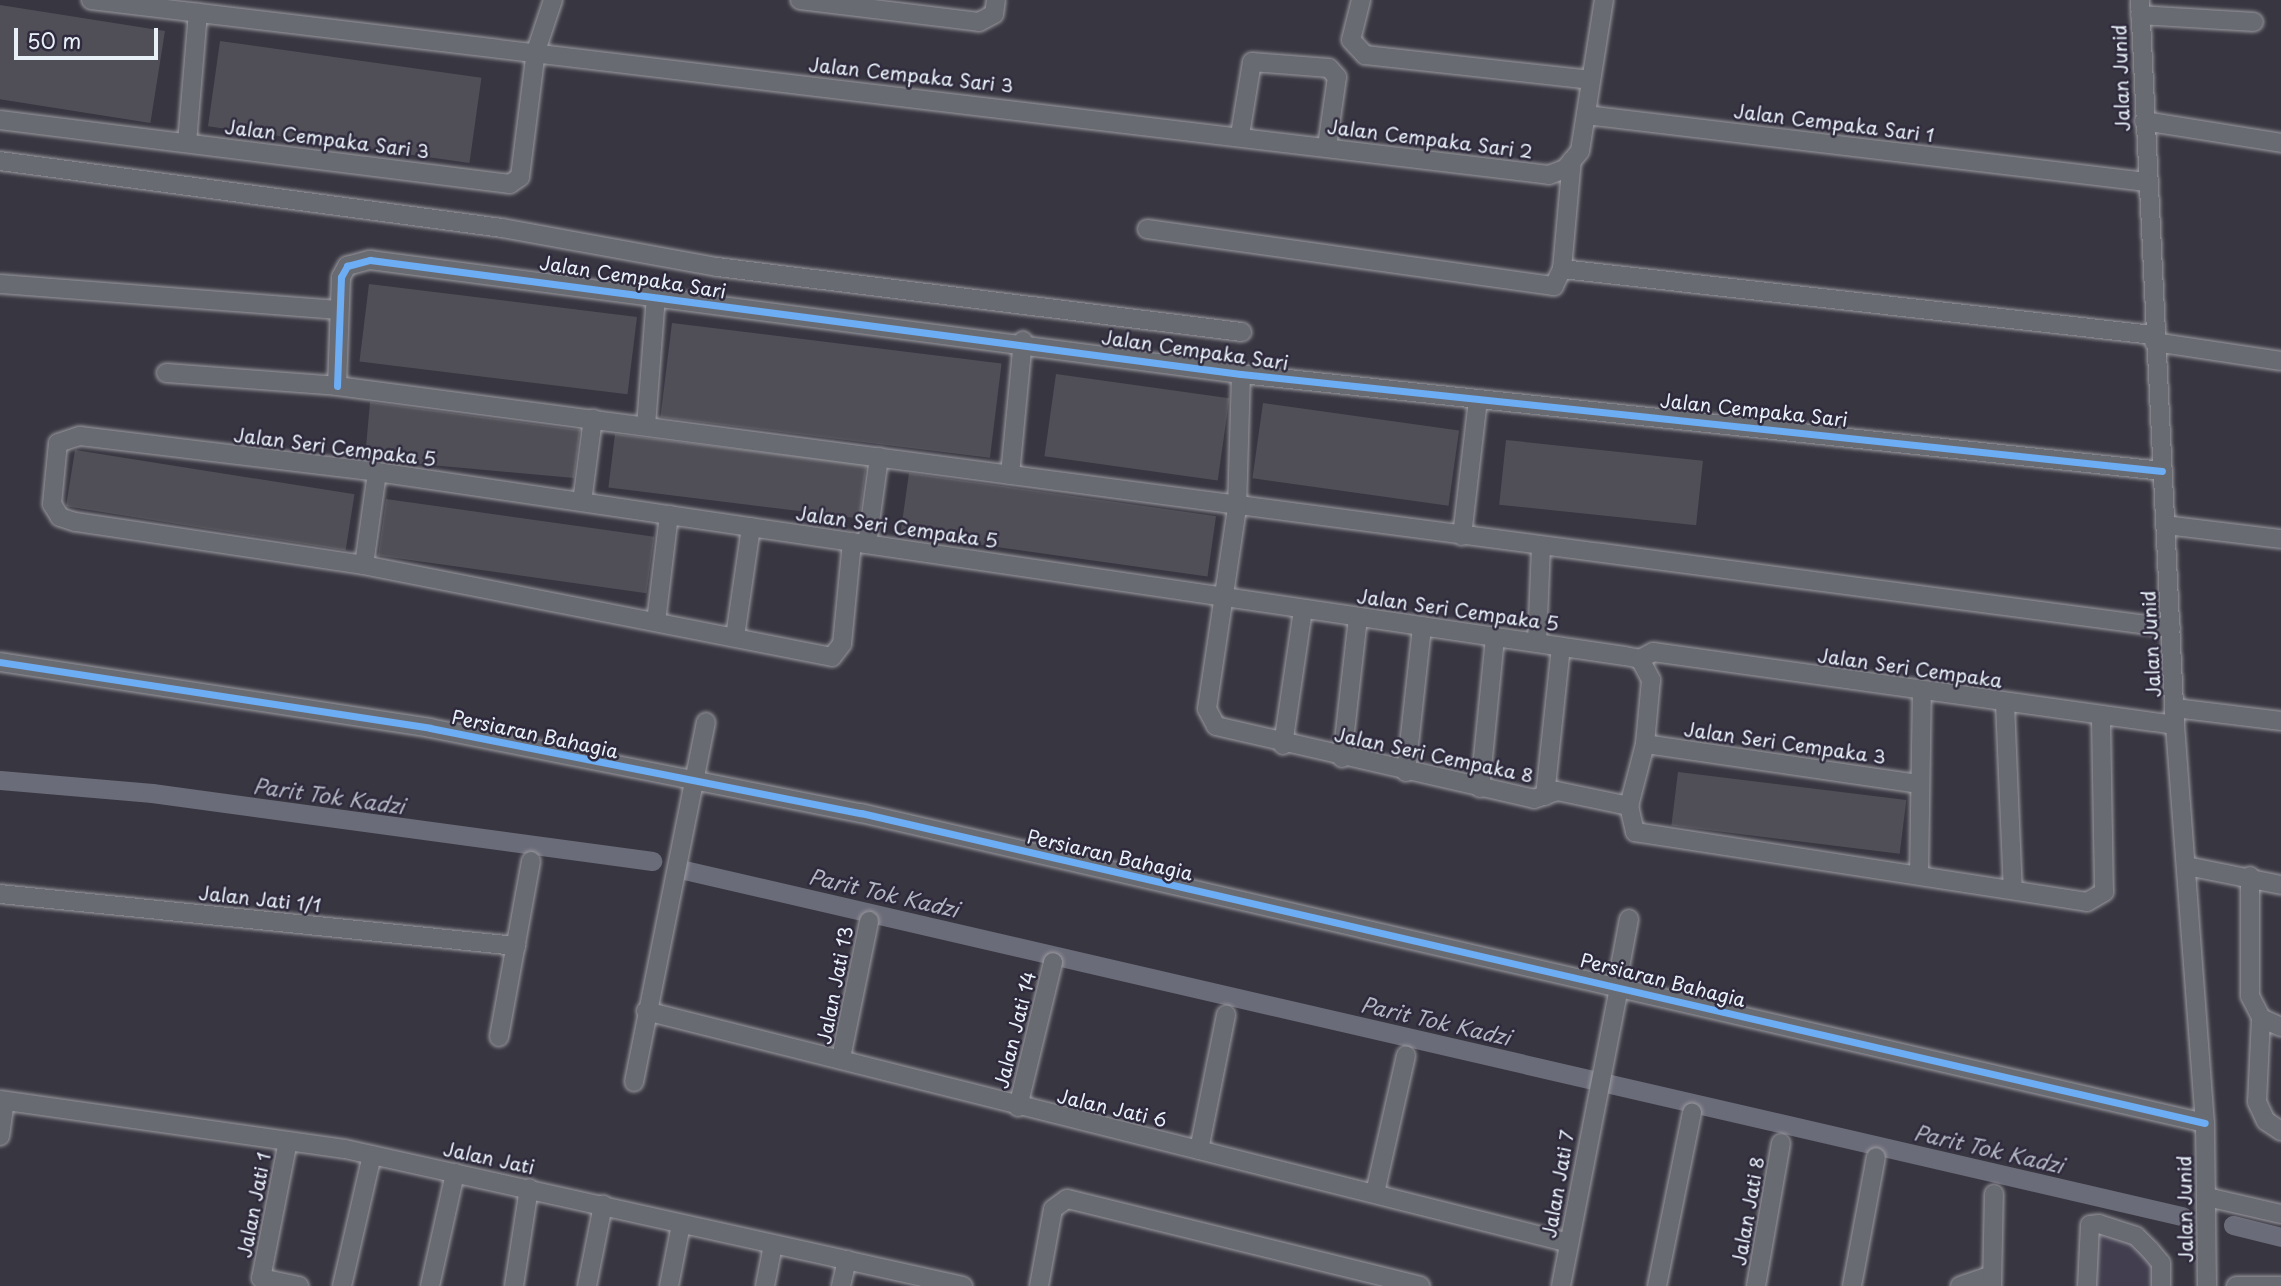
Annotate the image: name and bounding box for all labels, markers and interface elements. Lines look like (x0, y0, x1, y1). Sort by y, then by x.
scale bar (18, 14, 161, 58)
text: 50 m (27, 24, 81, 56)
street label: Jalan Junid (2108, 24, 2134, 132)
street label: Jalan Cempaka Sari 3 (806, 53, 1016, 97)
street label: Jalan Cempaka Sari 1 (1731, 99, 1937, 147)
street label: Jalan Cempaka Sari 3 (222, 115, 432, 163)
street label: Jalan Cempaka Sari 2 (1325, 115, 1535, 163)
street label: Jalan Cempaka Sari (538, 251, 728, 303)
street label: Jalan Cempaka Sari (1100, 326, 1290, 374)
street label: Jalan Cempaka Sari (1659, 389, 1849, 431)
street label: Jalan Seri Cempaka 5 (231, 423, 439, 471)
street label: Jalan Seri Cempaka 5 (793, 501, 1001, 553)
street label: Jalan Seri Cempaka 5 (1354, 584, 1562, 636)
street label: Jalan Junid (2137, 590, 2165, 698)
street label: Jalan Seri Cempaka (1816, 644, 2004, 692)
street label: Persiaran Bahagia (449, 705, 621, 763)
street label: Jalan Seri Cempaka 3 (1681, 717, 1889, 769)
street label: Jalan Seri Cempaka 8 (1331, 722, 1537, 788)
water label: Parit Tok Kadzi (250, 772, 408, 818)
street label: Persiaran Bahagia (1024, 825, 1196, 885)
water label: Parit Tok Kadzi (805, 862, 963, 922)
street label: Jalan Jati 1/1 (197, 881, 323, 917)
street label: Jalan Jati 13 (812, 924, 858, 1046)
street label: Persiaran Bahagia (1578, 948, 1748, 1012)
street label: Jalan Jati 14 (989, 969, 1041, 1091)
water label: Parit Tok Kadzi (1357, 990, 1515, 1050)
street label: Jalan Jati 6 (1055, 1084, 1169, 1132)
water label: Parit Tok Kadzi (1910, 1118, 2068, 1178)
street label: Jalan Jati 7 (1537, 1128, 1579, 1240)
street label: Jalan Jati (441, 1137, 537, 1179)
street label: Jalan Jati 1 (233, 1150, 275, 1260)
street label: Jalan Jati 8 (1727, 1154, 1769, 1268)
street label: Jalan Junid (2173, 1155, 2197, 1263)

